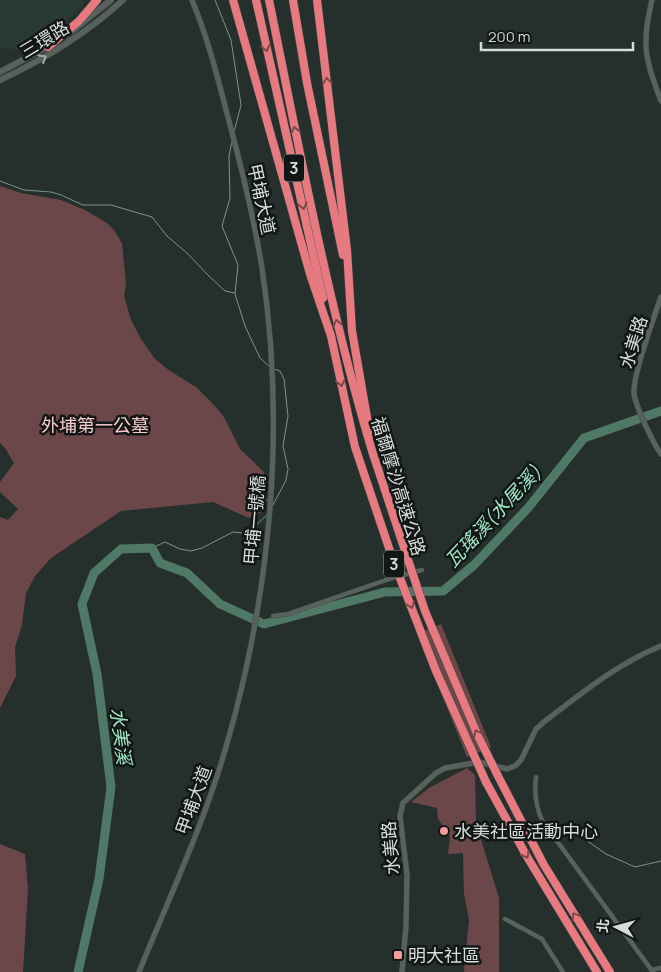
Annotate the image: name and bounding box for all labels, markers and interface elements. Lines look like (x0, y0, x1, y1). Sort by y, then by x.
street label: 三環路 (15, 15, 73, 63)
scale bar (481, 20, 634, 52)
text: 200 m (488, 26, 531, 47)
one-way arrow (260, 43, 271, 52)
one-way arrow (38, 55, 47, 65)
one-way arrow (322, 77, 333, 85)
one-way arrow (290, 125, 301, 134)
road number: 3 (284, 154, 304, 182)
street label: 甲埔大道 (243, 161, 281, 237)
one-way arrow (297, 202, 308, 210)
street label: 水美路 (614, 313, 652, 371)
one-way arrow (332, 318, 343, 327)
one-way arrow (335, 379, 346, 388)
park label: 外埔第一公墓 (41, 413, 149, 437)
street label: 福爾摩沙高速公路 (366, 414, 432, 558)
water label: 瓦瑤溪(水尾溪) (439, 460, 547, 572)
street label: 甲埔一號橋 (238, 474, 270, 566)
road number: 3 (384, 550, 404, 578)
one-way arrow (404, 600, 415, 609)
water label: 水美溪 (105, 706, 138, 769)
one-way arrow (473, 729, 483, 738)
street label: 甲埔大道 (169, 762, 217, 838)
place label: 水美社區活動中心 (454, 819, 598, 843)
street label: 水美路 (376, 820, 404, 876)
marker: 水美社區活動中心 (438, 825, 450, 837)
one-way arrow (520, 850, 530, 859)
north arrow (591, 902, 641, 952)
one-way arrow (571, 913, 581, 922)
text: 北 (592, 918, 613, 934)
place label: 明大社區 (408, 943, 480, 967)
marker: 明大社區 (392, 949, 404, 961)

